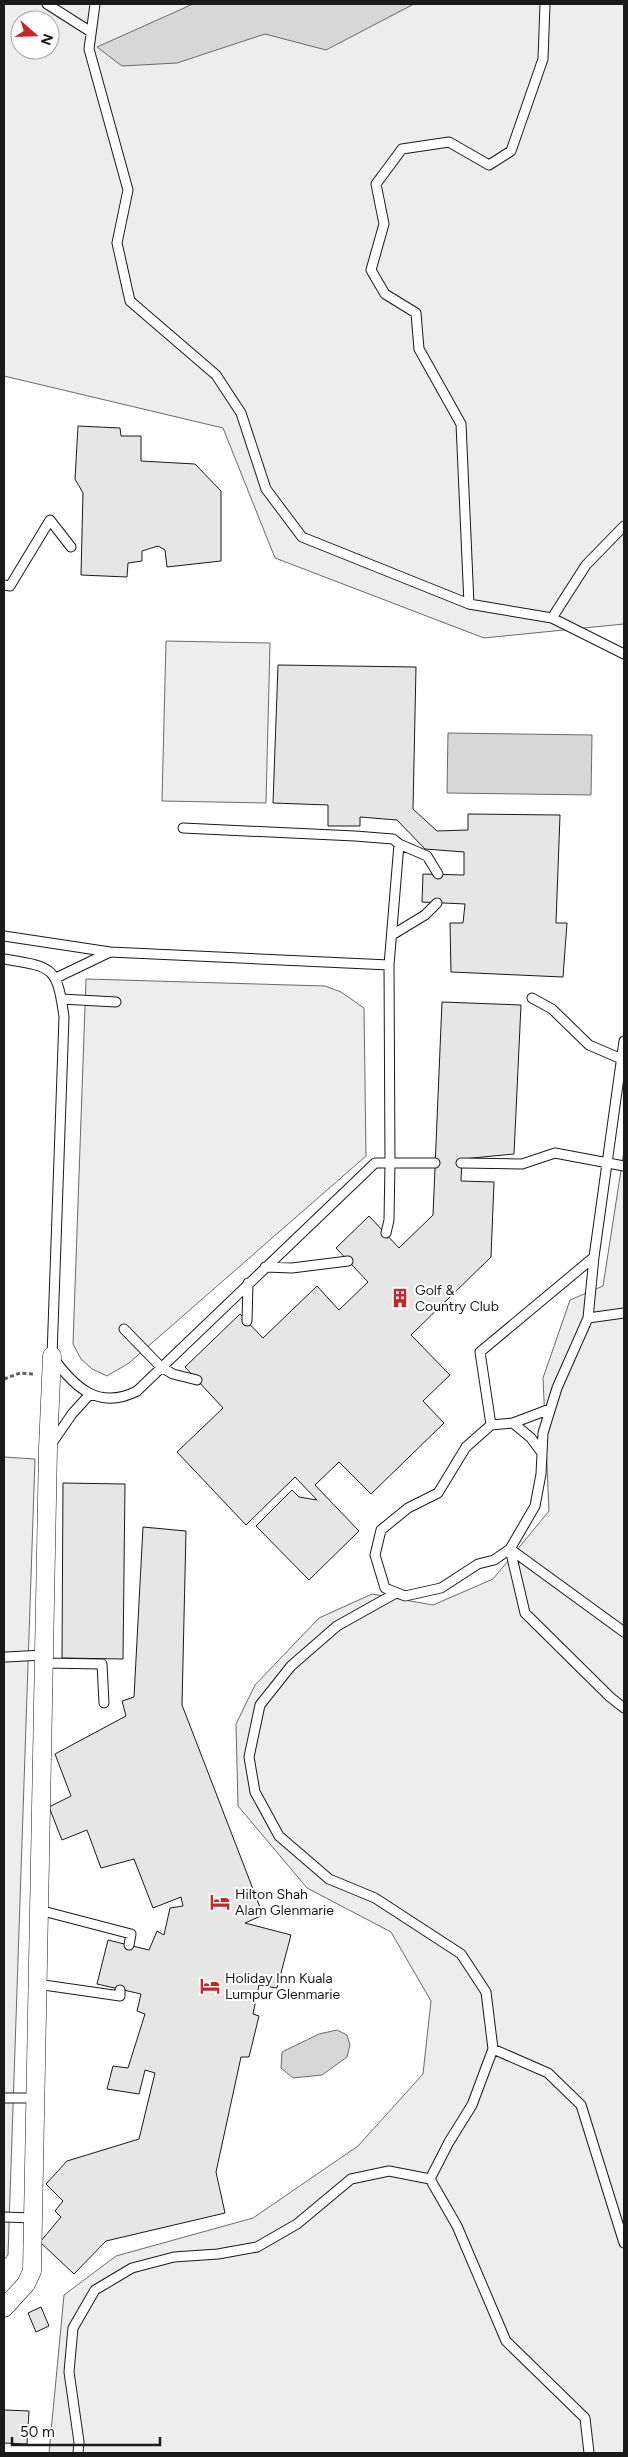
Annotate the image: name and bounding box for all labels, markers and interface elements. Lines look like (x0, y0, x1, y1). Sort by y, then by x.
north arrow (10, 10, 60, 60)
text: N (37, 31, 57, 47)
place label: Golf & Country Club (415, 1282, 499, 1315)
building icon: Golf & Country Club (389, 1287, 411, 1309)
place label: Hilton Shah Alam Glenmarie (235, 1886, 334, 1919)
hotel icon: Hilton Shah Alam Glenmarie (209, 1891, 231, 1913)
place label: Holiday Inn Kuala Lumpur Glenmarie (225, 1970, 340, 2003)
hotel icon: Holiday Inn Kuala Lumpur Glenmarie (199, 1975, 221, 1997)
scale bar (12, 2414, 160, 2446)
text: 50 m (20, 2423, 55, 2441)

